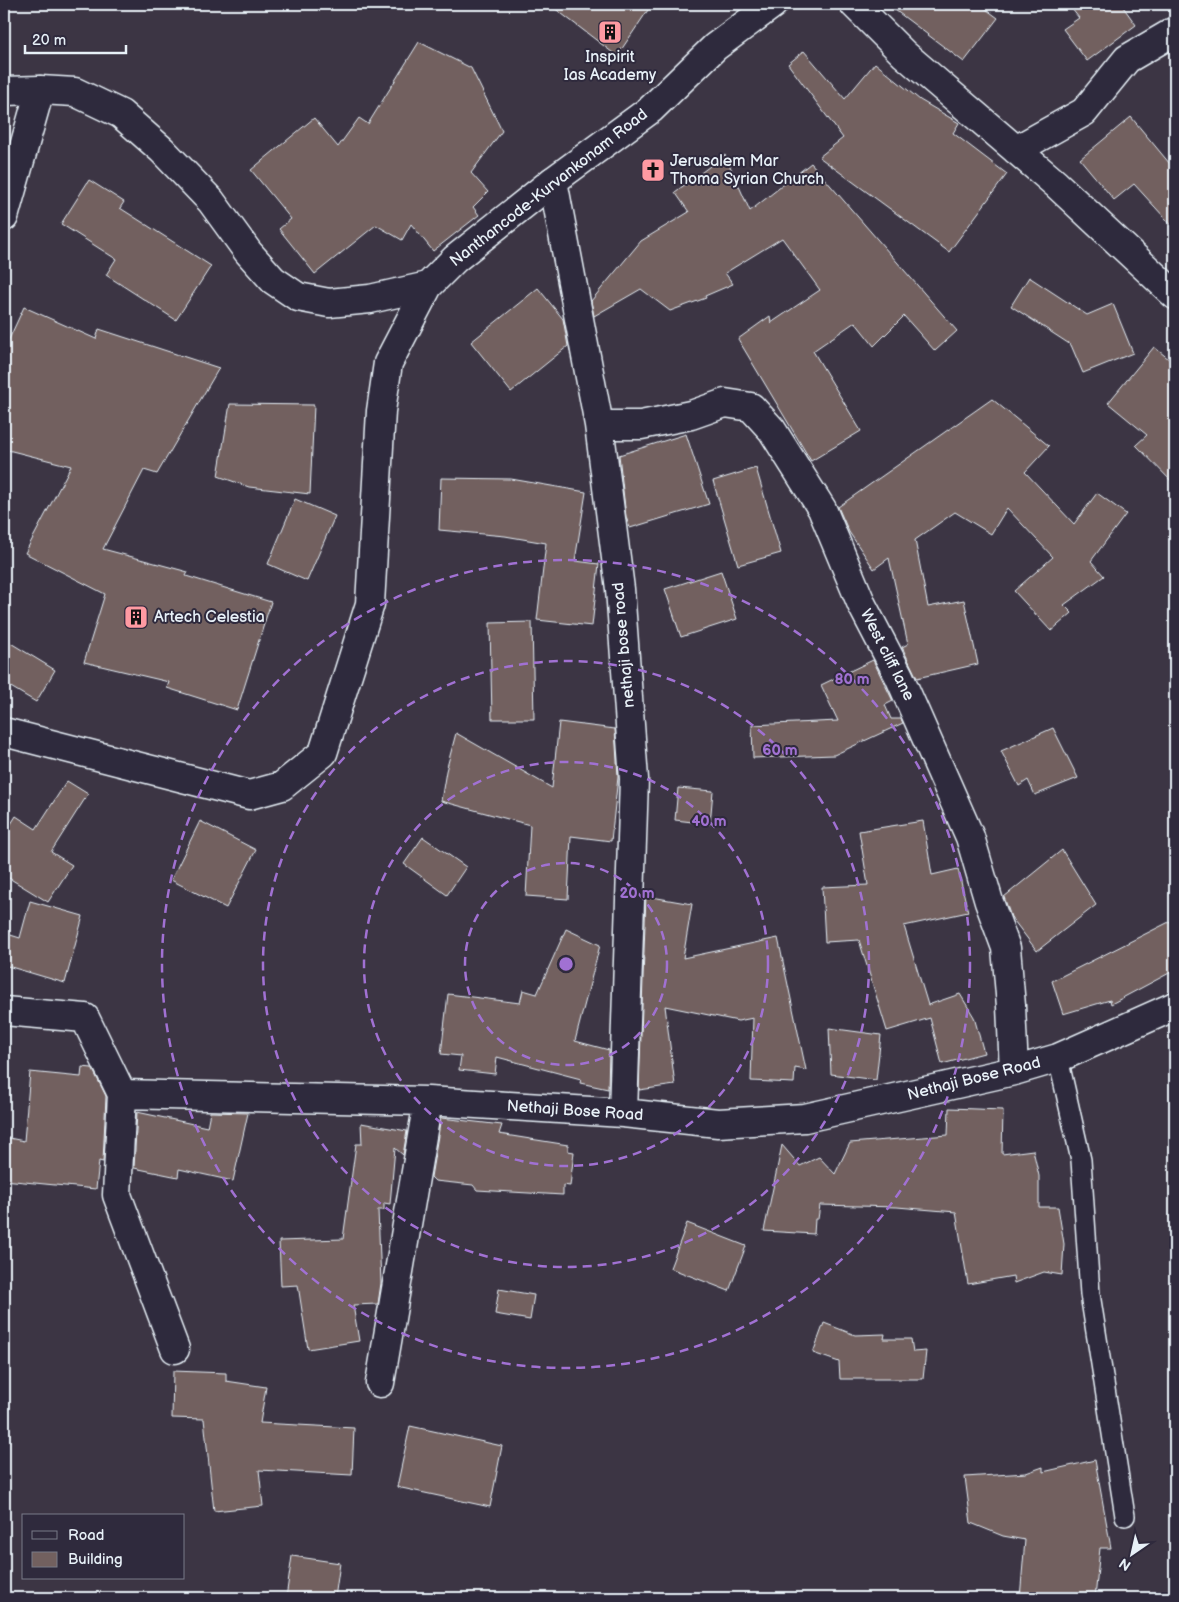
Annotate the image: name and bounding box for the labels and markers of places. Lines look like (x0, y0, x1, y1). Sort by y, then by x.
building icon: Inspirit Ias Academy (597, 19, 623, 45)
place label: Inspirit Ias Academy (564, 48, 657, 85)
place label: Jerusalem Mar Thoma Syrian Church (670, 152, 824, 189)
church icon: Jerusalem Mar Thoma Syrian Church (640, 157, 666, 183)
building icon: Artech Celestia (123, 604, 149, 630)
place label: Artech Celestia (154, 608, 265, 627)
centre of rings (557, 955, 575, 973)

